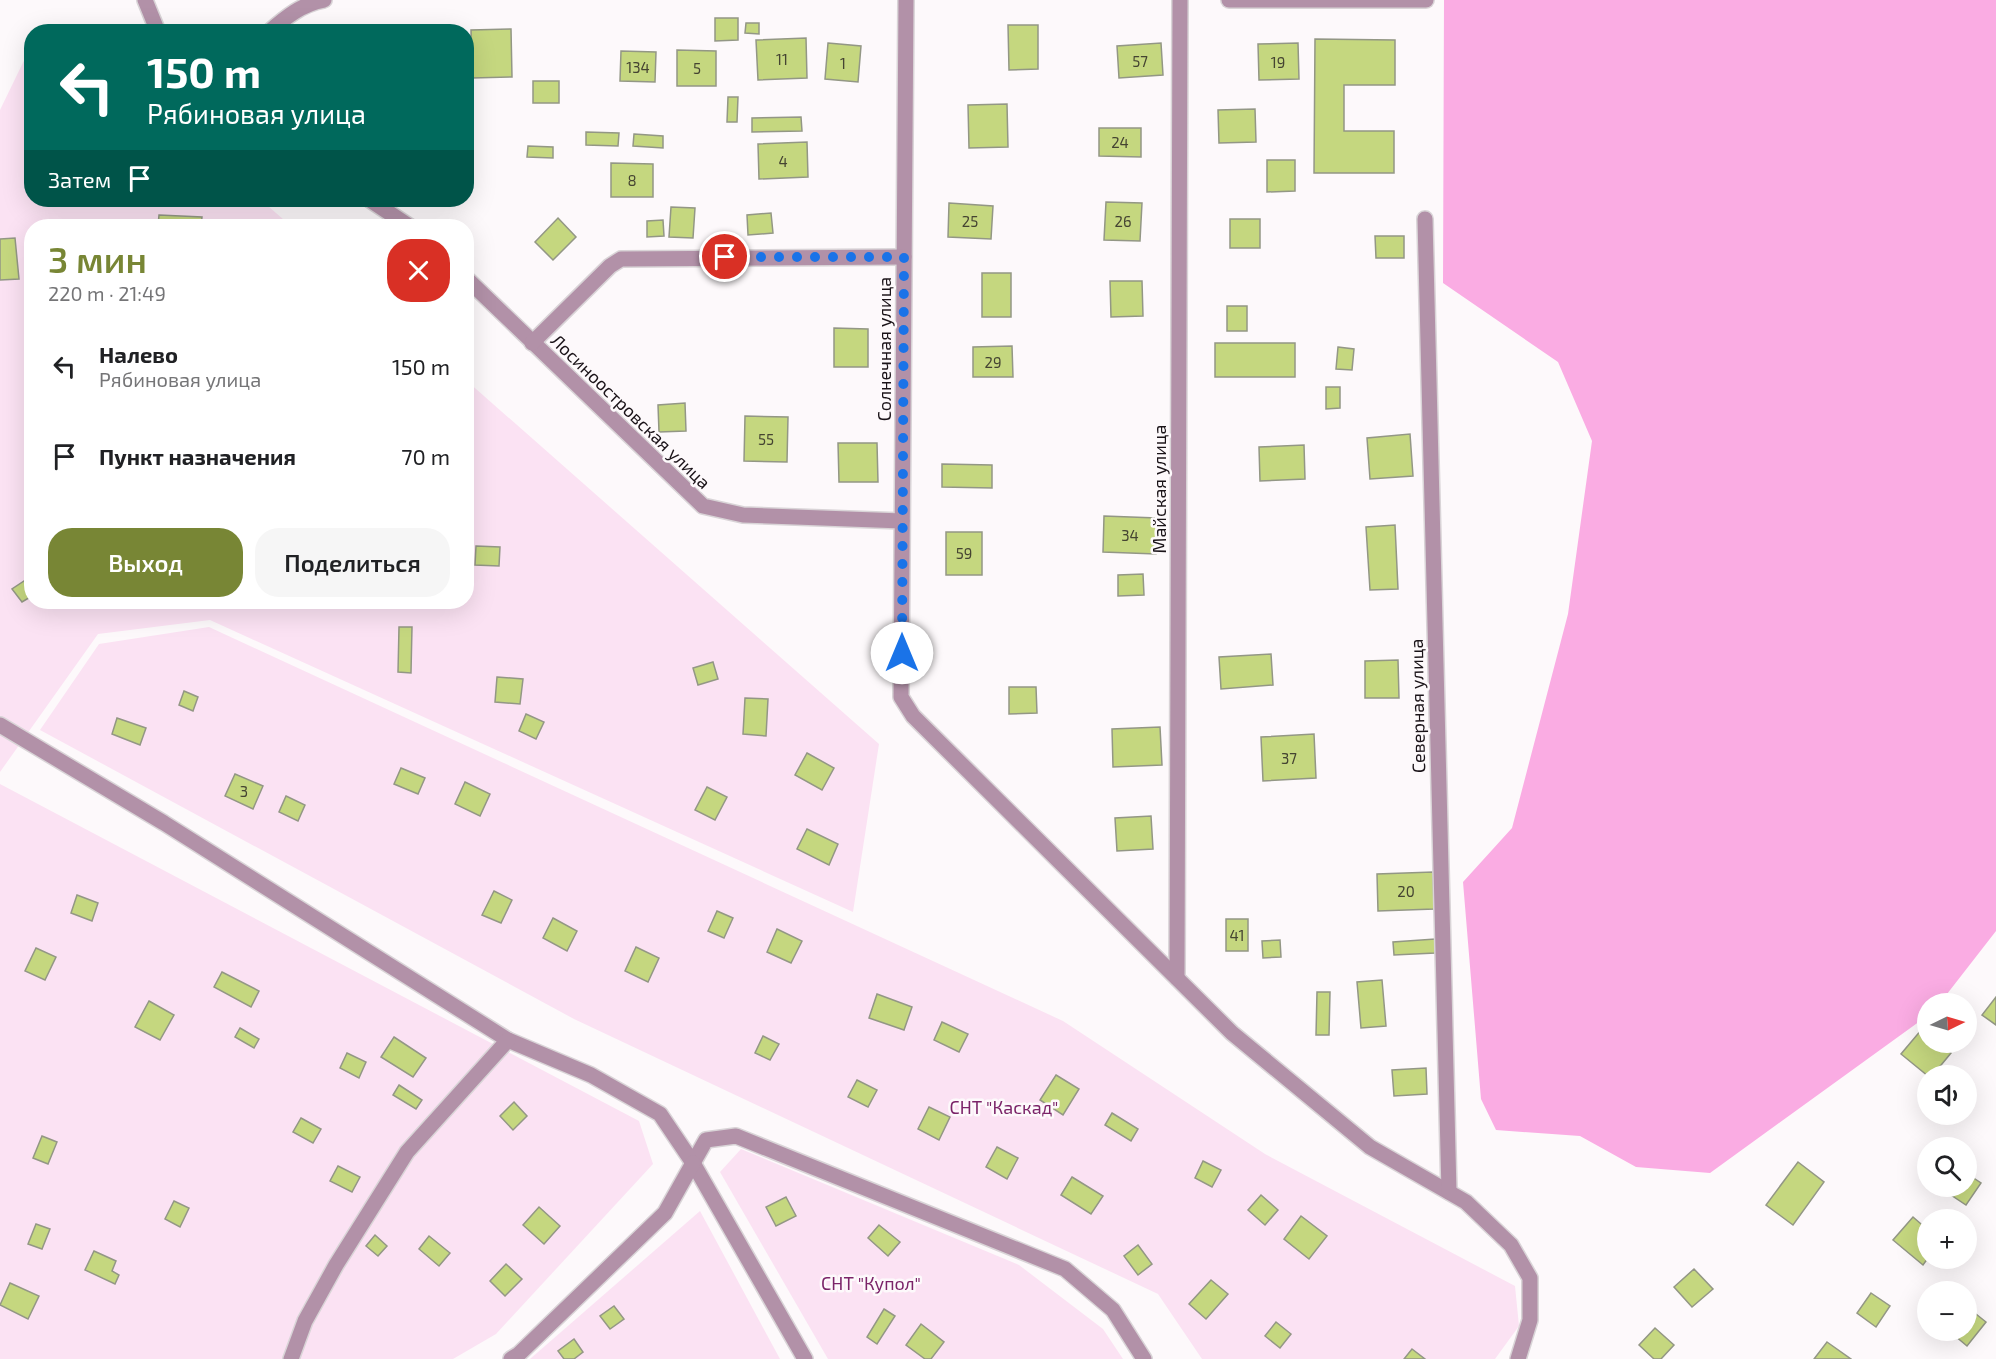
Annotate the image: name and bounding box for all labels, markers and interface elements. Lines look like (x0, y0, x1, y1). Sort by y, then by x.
text: 150 m (147, 46, 261, 96)
icon: left (48, 48, 126, 126)
house number: 11 (776, 50, 788, 68)
house number: 57 (1132, 52, 1148, 70)
house number: 19 (1271, 53, 1285, 71)
house number: 1 (840, 54, 846, 72)
house number: 134 (626, 58, 650, 76)
house number: 5 (693, 59, 701, 77)
text: Рябиновая улица (147, 97, 366, 129)
house number: 24 (1111, 133, 1129, 151)
house number: 4 (778, 152, 788, 170)
icon: arrive (123, 162, 156, 195)
text: Затем (48, 166, 111, 192)
house number: 8 (627, 171, 637, 189)
house number: 25 (962, 212, 978, 230)
house number: 26 (1114, 212, 1132, 230)
pin (699, 231, 750, 282)
text: 3 мин (48, 237, 147, 280)
button: close (387, 239, 450, 302)
icon: arrive (708, 240, 741, 273)
street label: Солнечная улица (873, 277, 895, 421)
text: 220 m · 21:49 (48, 281, 166, 305)
street label: Лосиноостровская улица (547, 329, 715, 493)
text: Налево (99, 341, 178, 367)
icon: left (48, 350, 81, 383)
text: 150 m (392, 353, 450, 379)
house number: 29 (984, 353, 1002, 371)
text: Рябиновая улица (99, 367, 261, 391)
street label: Майская улица (1148, 425, 1170, 553)
house number: 55 (758, 430, 774, 448)
icon: arrive (48, 440, 81, 473)
text: Пункт назначения (99, 443, 296, 469)
text: 70 m (401, 443, 450, 469)
house number: 34 (1121, 526, 1139, 544)
button: Выход (48, 528, 243, 597)
button: Поделиться (255, 528, 450, 597)
house number: 59 (956, 544, 972, 562)
position arrow (870, 621, 934, 685)
street label: Северная улица (1405, 639, 1429, 773)
house number: 37 (1281, 749, 1297, 767)
house number: 3 (240, 782, 248, 800)
house number: 20 (1397, 882, 1415, 900)
house number: 41 (1229, 926, 1245, 944)
north arrow (1917, 993, 1977, 1053)
map controls (1917, 993, 1977, 1341)
button: sound (1917, 1065, 1977, 1125)
park label: СНТ "Каскад" (950, 1096, 1058, 1118)
button: search (1917, 1137, 1977, 1197)
button: + (1917, 1209, 1977, 1269)
park label: СНТ "Купол" (821, 1272, 921, 1294)
button: − (1917, 1281, 1977, 1341)

